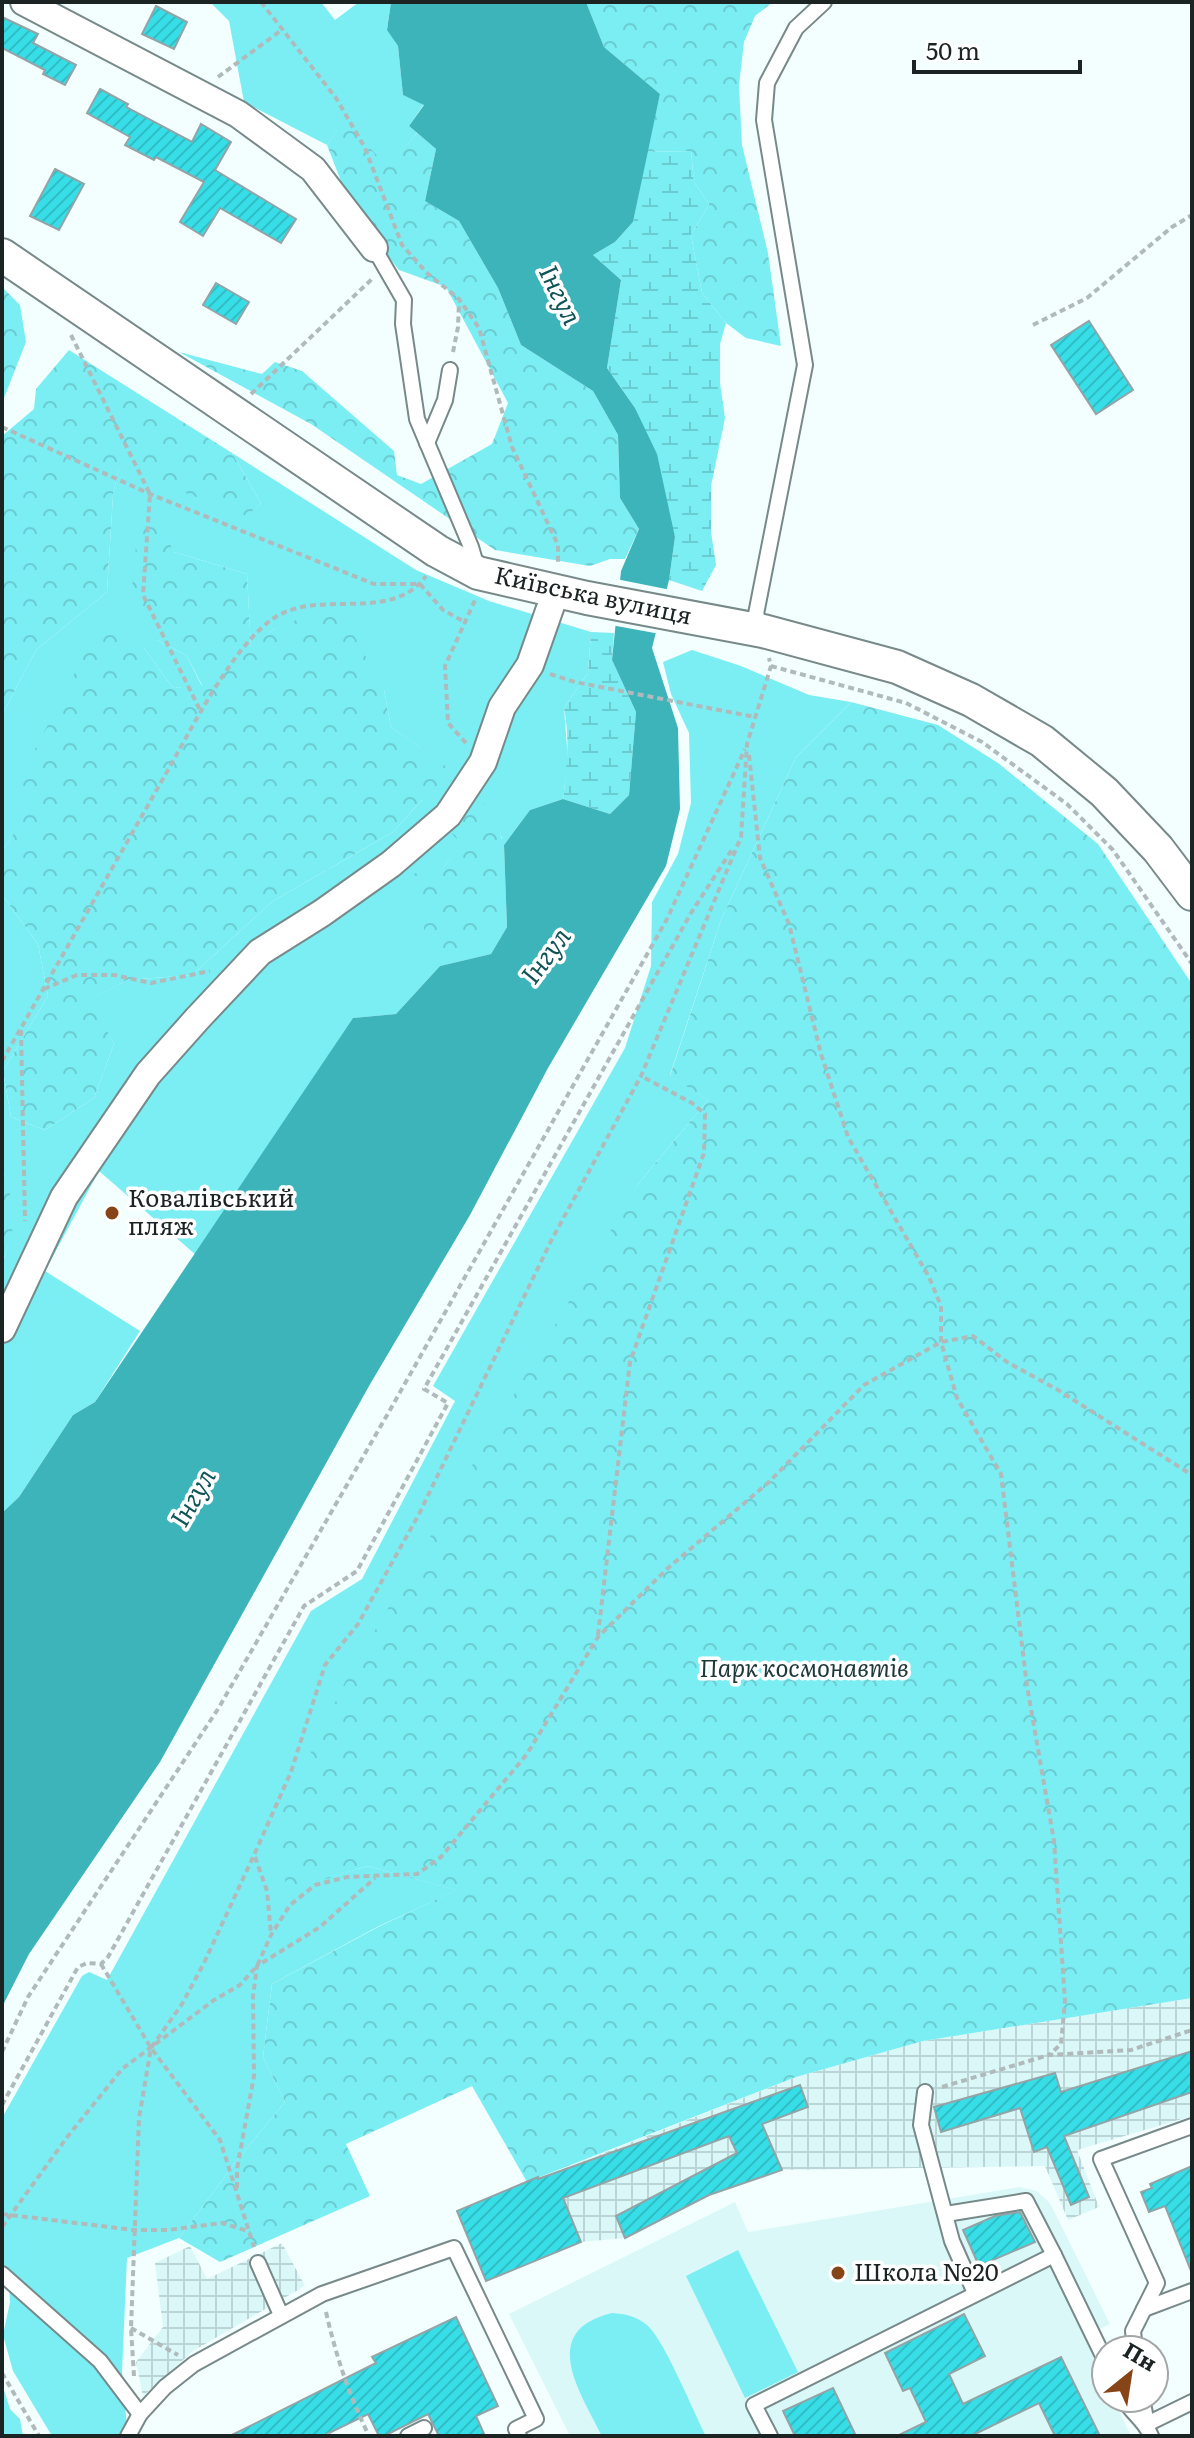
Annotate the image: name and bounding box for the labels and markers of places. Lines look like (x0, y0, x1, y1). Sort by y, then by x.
place label: Ковалівський пляж (128, 1179, 294, 1242)
marker: Ковалівський пляж (103, 1204, 121, 1222)
place label: Школа №20 (854, 2253, 999, 2288)
marker: Школа №20 (829, 2264, 847, 2282)

